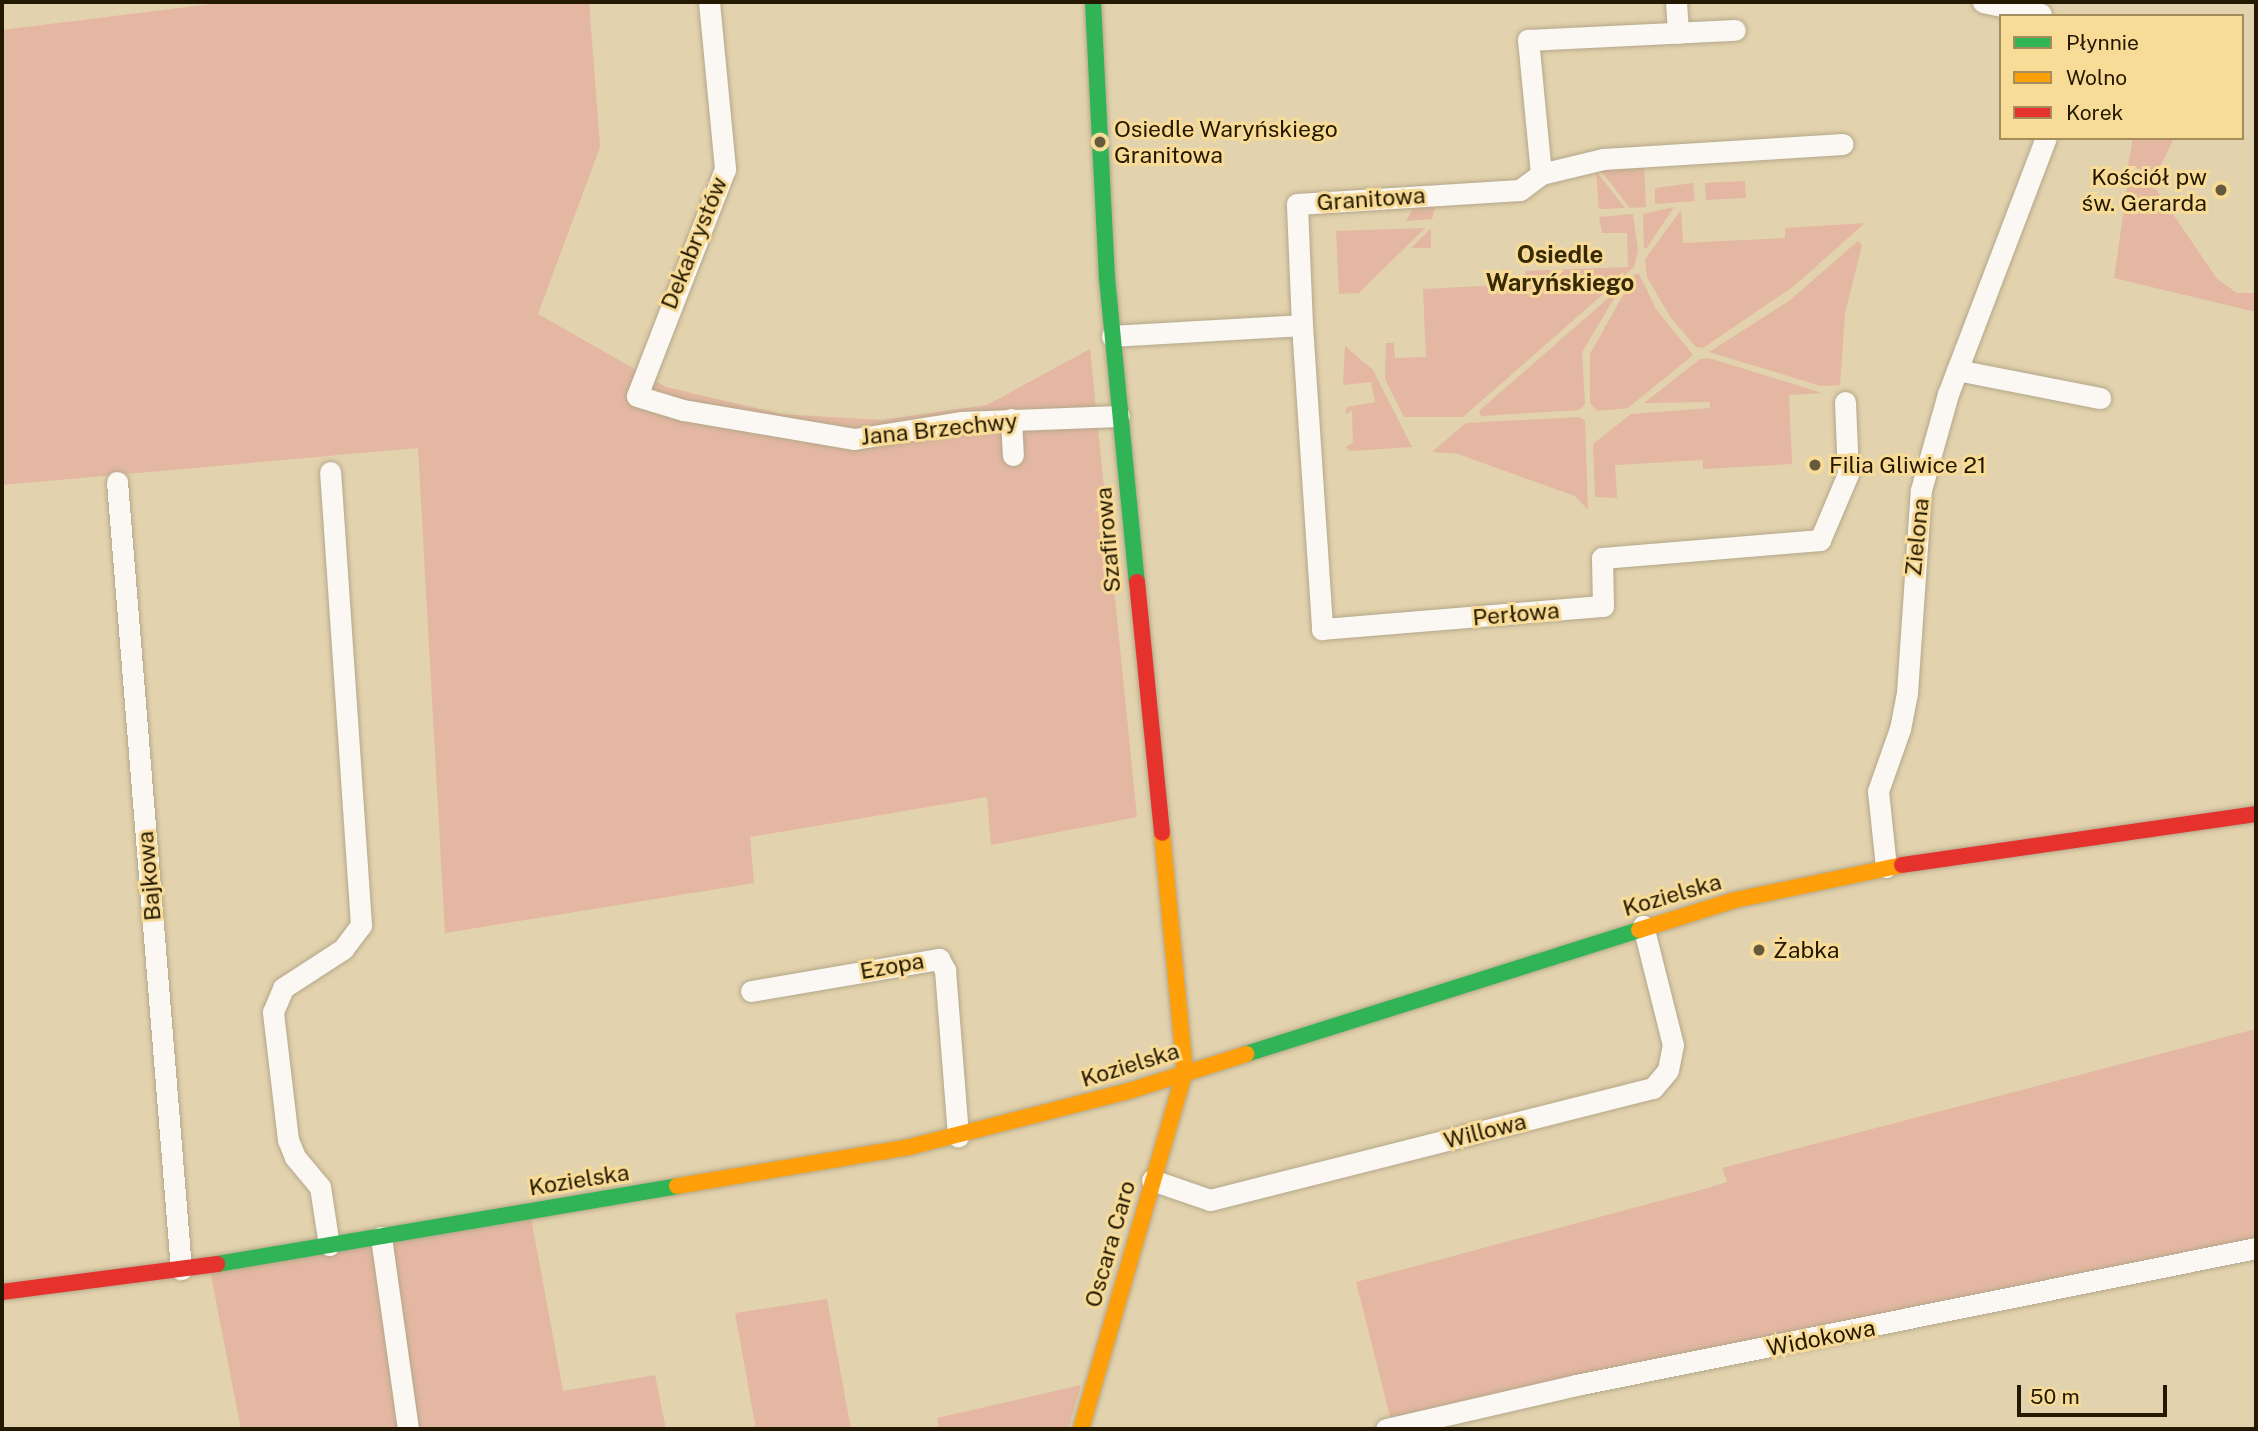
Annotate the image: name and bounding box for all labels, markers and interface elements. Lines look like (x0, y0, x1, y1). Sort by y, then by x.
legend (1999, 14, 2244, 140)
text: Płynnie (2066, 30, 2139, 55)
text: Wolno (2066, 65, 2127, 90)
text: Korek (2066, 100, 2123, 125)
place label: Osiedle Waryńskiego Granitowa (1114, 115, 1339, 169)
marker: Osiedle Waryńskiego Granitowa (1092, 134, 1108, 150)
place label: Kościół pw św. Gerarda (2081, 163, 2207, 217)
street label: Dekabrystów (655, 173, 733, 313)
street label: Granitowa (1316, 181, 1426, 217)
marker: Kościół pw św. Gerarda (2213, 182, 2229, 198)
district label: Osiedle Waryńskiego (1486, 241, 1634, 297)
street label: Jana Brzechwy (859, 407, 1019, 451)
place label: Filia Gliwice 21 (1829, 451, 1987, 479)
marker: Filia Gliwice 21 (1807, 457, 1823, 473)
street label: Szafirowa (1090, 486, 1126, 594)
street label: Zielona (1899, 497, 1935, 577)
street label: Perłowa (1471, 596, 1561, 632)
street label: Bajkowa (131, 830, 167, 922)
street label: Kozielska (1620, 868, 1724, 922)
place label: Żabka (1773, 936, 1840, 964)
marker: Żabka (1751, 942, 1767, 958)
street label: Ezopa (858, 947, 926, 985)
street label: Kozielska (1078, 1037, 1182, 1093)
street label: Willowa (1441, 1107, 1529, 1155)
street label: Kozielska (527, 1158, 631, 1202)
street label: Oscara Caro (1079, 1177, 1141, 1311)
street label: Widokowa (1764, 1314, 1878, 1362)
scale bar (2020, 1372, 2170, 1416)
text: 50 m (2030, 1384, 2080, 1409)

